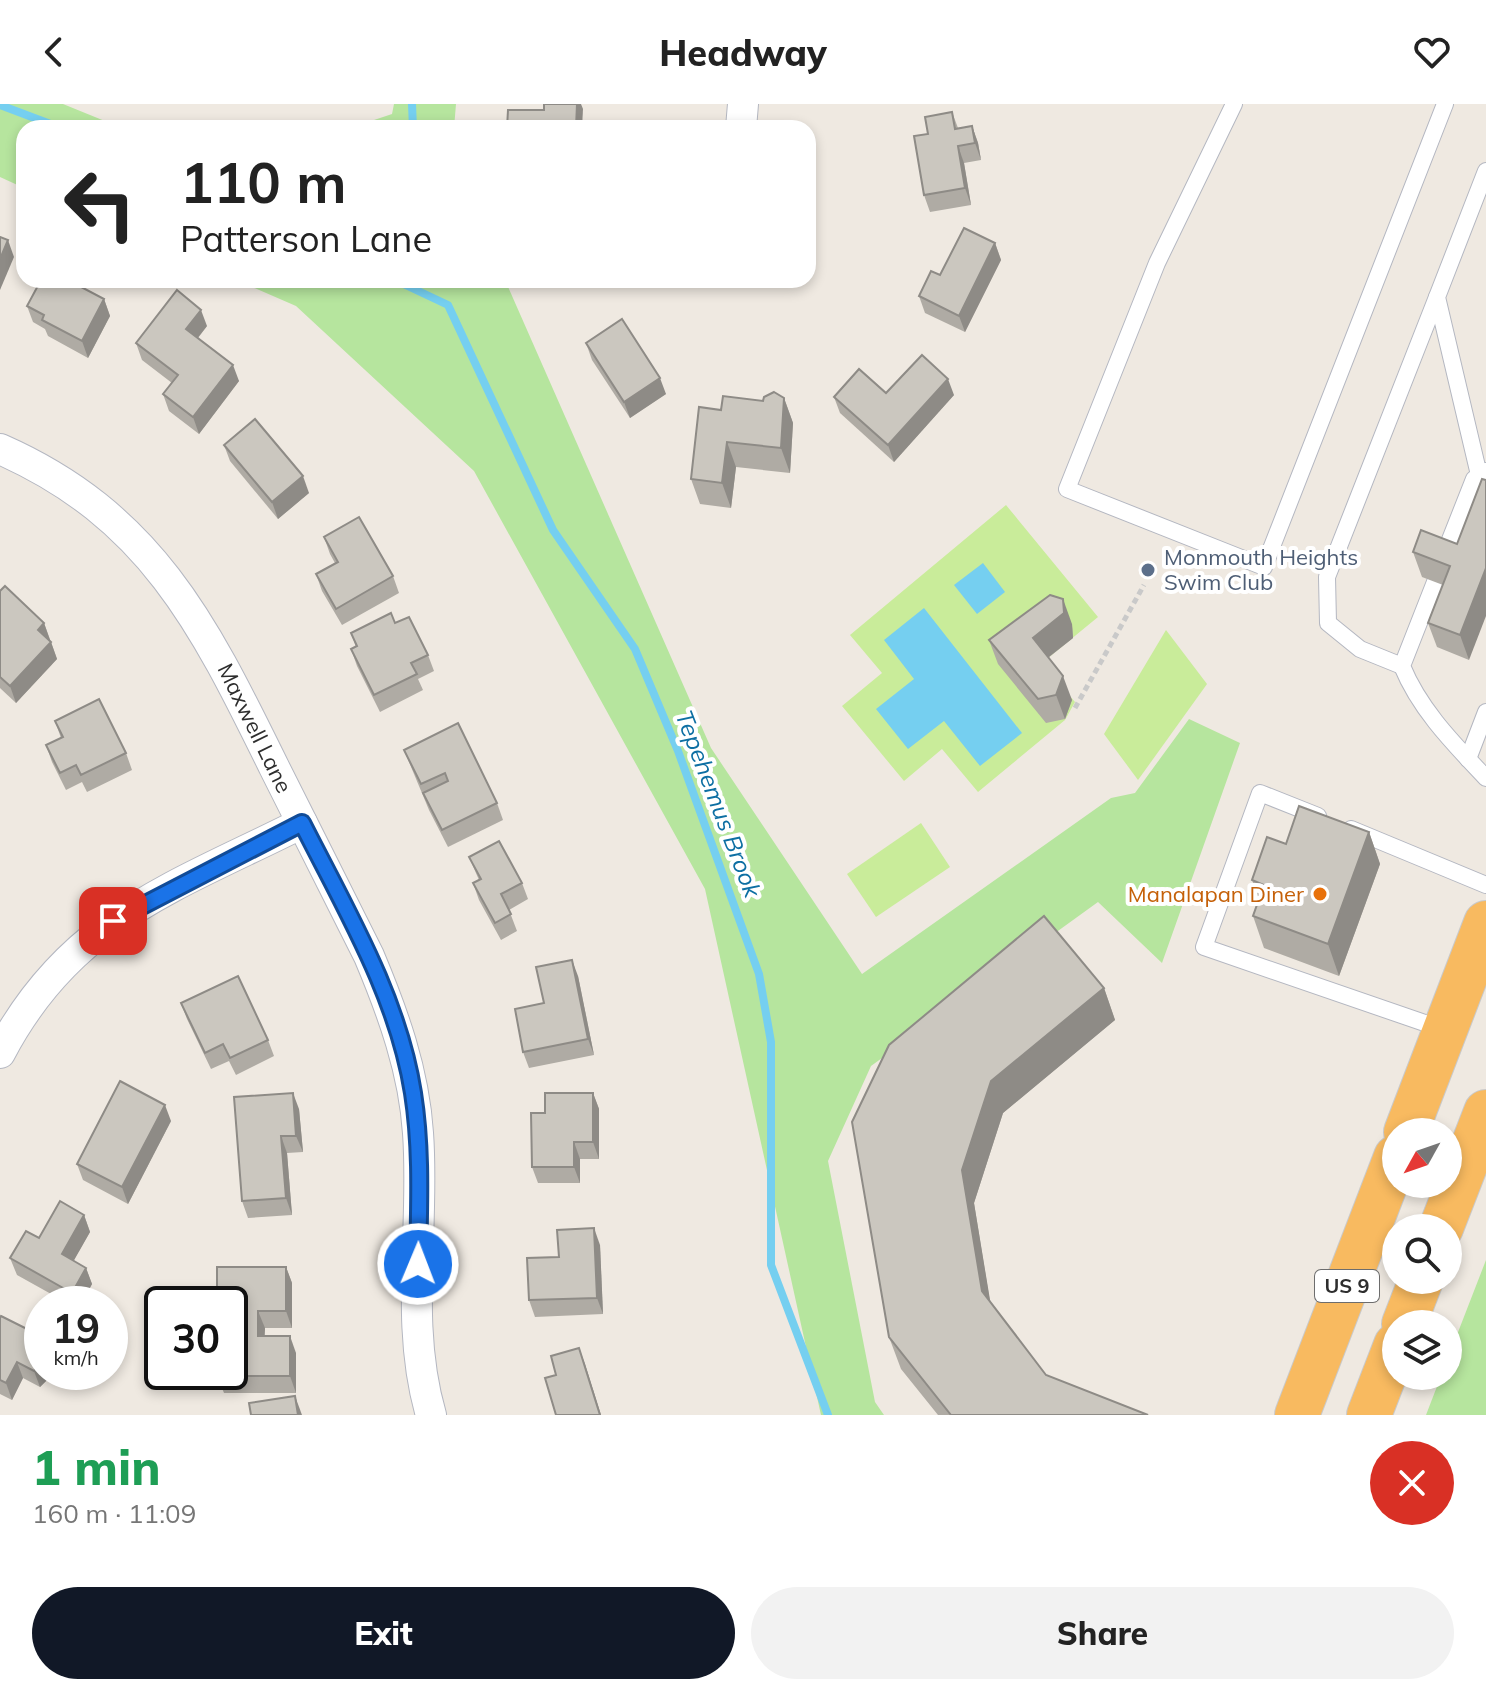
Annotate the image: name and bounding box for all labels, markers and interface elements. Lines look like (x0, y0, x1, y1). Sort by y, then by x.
icon: back (32, 30, 76, 74)
text: Headway (659, 30, 827, 75)
icon: heart (1410, 30, 1454, 74)
text: 110 m (180, 147, 347, 217)
icon: left (48, 152, 152, 256)
text: Patterson Lane (180, 216, 432, 261)
place label: Monmouth Heights Swim Club (1164, 543, 1358, 596)
marker: Monmouth Heights Swim Club (1139, 561, 1157, 579)
street label: Maxwell Lane (212, 659, 298, 797)
water label: Tepehemus Brook (669, 706, 769, 902)
place label: Manalapan Diner (1128, 880, 1304, 908)
marker: Manalapan Diner (1311, 885, 1329, 903)
pin (79, 887, 147, 955)
icon: arrive (91, 899, 135, 943)
north arrow (1382, 1118, 1462, 1198)
map controls (1382, 1118, 1462, 1390)
button: search (1382, 1214, 1462, 1294)
position arrow (376, 1222, 460, 1306)
road number: US 9 (1315, 1270, 1379, 1302)
speed limit sign: 30 (144, 1286, 248, 1390)
text: 19 (52, 1303, 100, 1353)
button: layers (1382, 1310, 1462, 1390)
text: km/h (53, 1345, 99, 1370)
text: 1 min (32, 1437, 161, 1497)
button: close (1370, 1441, 1454, 1525)
text: 160 m · 11:09 (32, 1497, 196, 1530)
button: Exit (32, 1587, 735, 1679)
button: Share (751, 1587, 1454, 1679)

